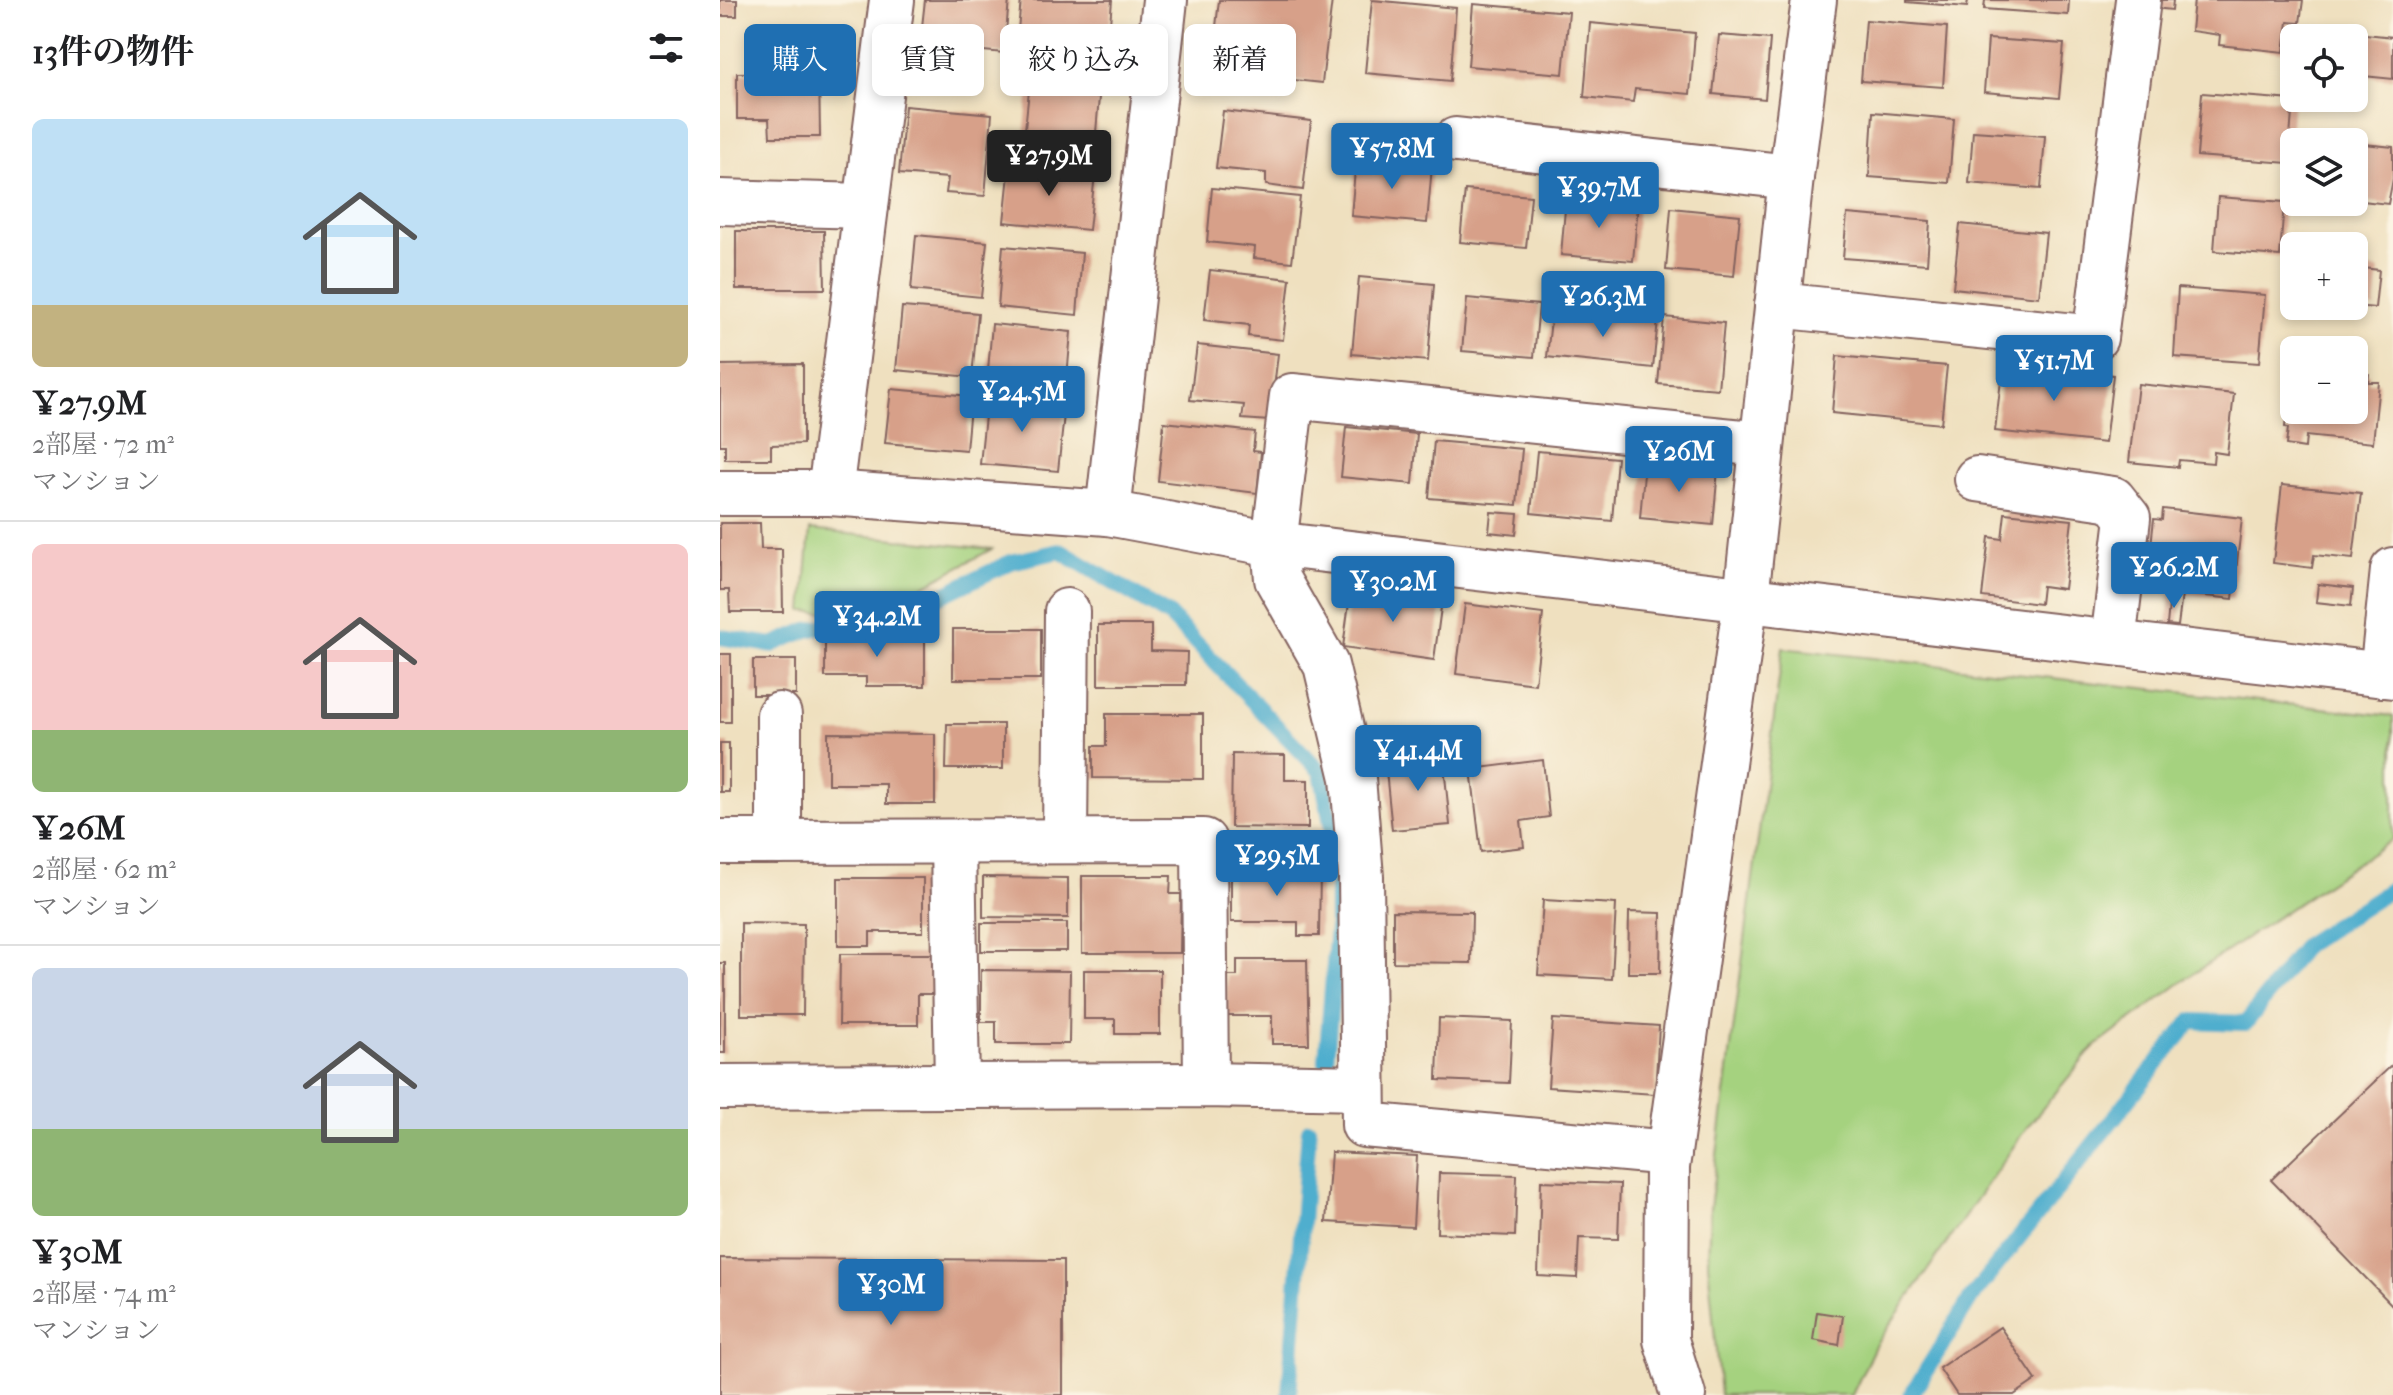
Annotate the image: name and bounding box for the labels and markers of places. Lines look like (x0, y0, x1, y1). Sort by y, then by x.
pin: ¥57.8M (1327, 123, 1457, 191)
pin: ¥27.9M (984, 130, 1114, 198)
pin: ¥39.7M (1534, 162, 1664, 230)
pin: ¥26.3M (1538, 271, 1668, 339)
pin: ¥51.7M (1989, 335, 2119, 403)
pin: ¥24.5M (957, 366, 1087, 434)
pin: ¥26M (1632, 426, 1726, 494)
pin: ¥26.2M (2109, 542, 2239, 610)
pin: ¥30.2M (1328, 556, 1458, 624)
pin: ¥34.2M (812, 591, 942, 659)
pin: ¥41.4M (1353, 725, 1483, 793)
pin: ¥29.5M (1212, 830, 1342, 898)
pin: ¥30M (844, 1259, 938, 1327)

